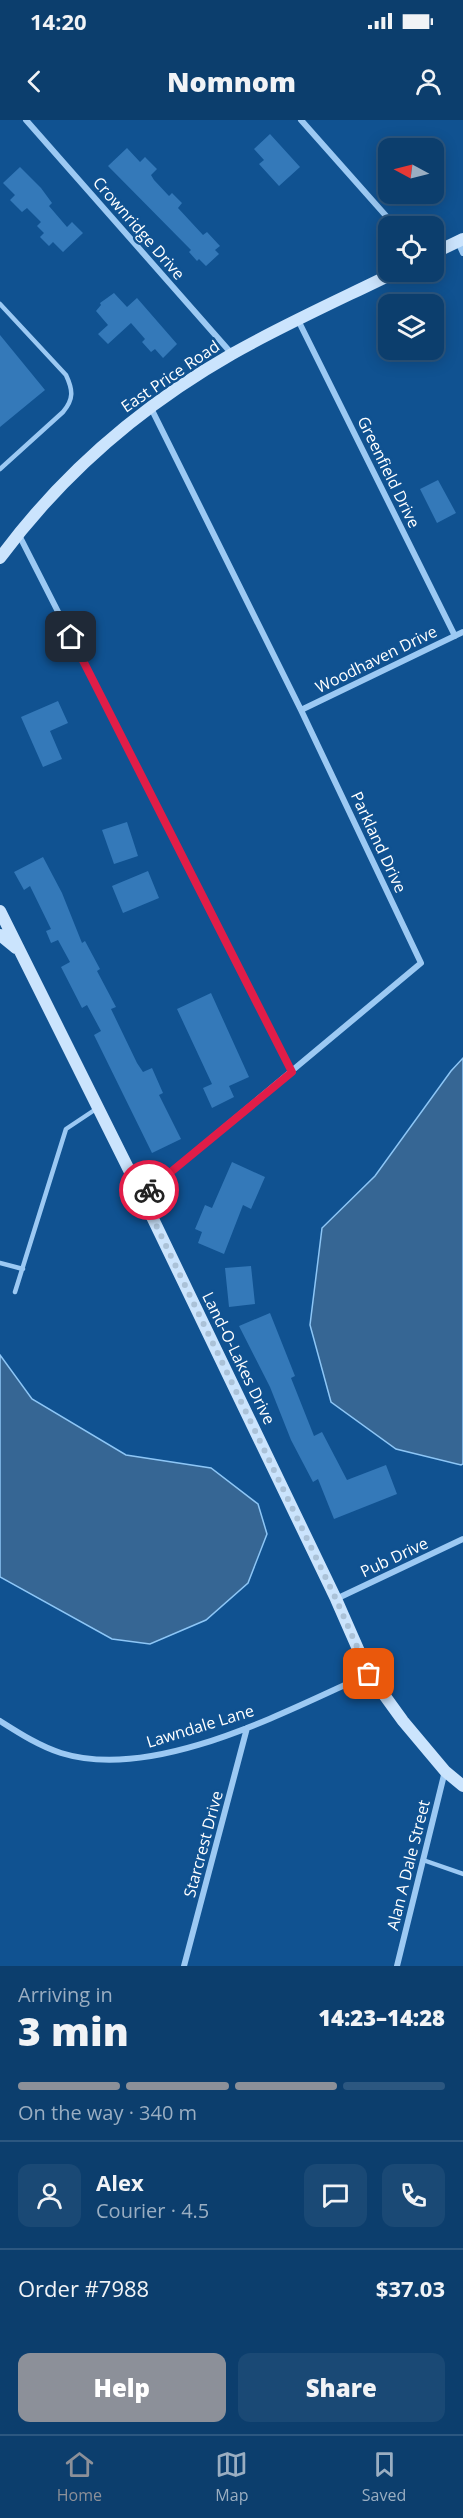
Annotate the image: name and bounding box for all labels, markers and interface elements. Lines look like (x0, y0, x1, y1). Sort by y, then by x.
text: 14:20 (30, 6, 87, 36)
text: Nomnom (167, 63, 296, 100)
icon: back (18, 65, 51, 98)
icon: person (412, 65, 445, 98)
north arrow (378, 138, 444, 204)
map controls (378, 138, 444, 360)
street label: Crownridge Drive (88, 172, 190, 284)
button: locate (378, 216, 444, 282)
button: layers (378, 294, 444, 360)
street label: East Price Road (116, 335, 224, 417)
street label: Greenfield Drive (352, 413, 426, 531)
pin (45, 611, 96, 662)
icon: home (54, 620, 87, 653)
street label: Woodhaven Drive (312, 620, 440, 698)
street label: Parkland Drive (346, 788, 412, 896)
courier (119, 1160, 179, 1220)
icon: bike (133, 1174, 166, 1207)
street label: Land-O-Lakes Drive (197, 1288, 281, 1428)
street label: Pub Drive (356, 1532, 432, 1582)
pin (343, 1648, 394, 1699)
icon: bag (352, 1657, 385, 1690)
street label: Lawndale Lane (144, 1699, 256, 1753)
street label: Starcrest Drive (178, 1788, 228, 1900)
street label: Alan A Dale Street (381, 1797, 435, 1933)
text: Arriving in (18, 1981, 113, 2008)
text: 14:23–14:28 (318, 2002, 445, 2032)
text: 3 min (18, 2004, 129, 2057)
text: On the way · 340 m (18, 2099, 197, 2126)
button: person (18, 2164, 81, 2227)
button: chat (304, 2164, 367, 2227)
button: phone (382, 2164, 445, 2227)
text: Alex (96, 2167, 144, 2197)
text: Courier · 4.5 (96, 2197, 209, 2224)
text: Order #7988 (18, 2273, 149, 2303)
text: $37.03 (376, 2273, 445, 2303)
button: Help (18, 2353, 226, 2422)
button: Share (238, 2353, 445, 2422)
tab: Home (57, 2448, 102, 2506)
tab: Map (215, 2448, 248, 2506)
tab: Saved (362, 2448, 406, 2506)

